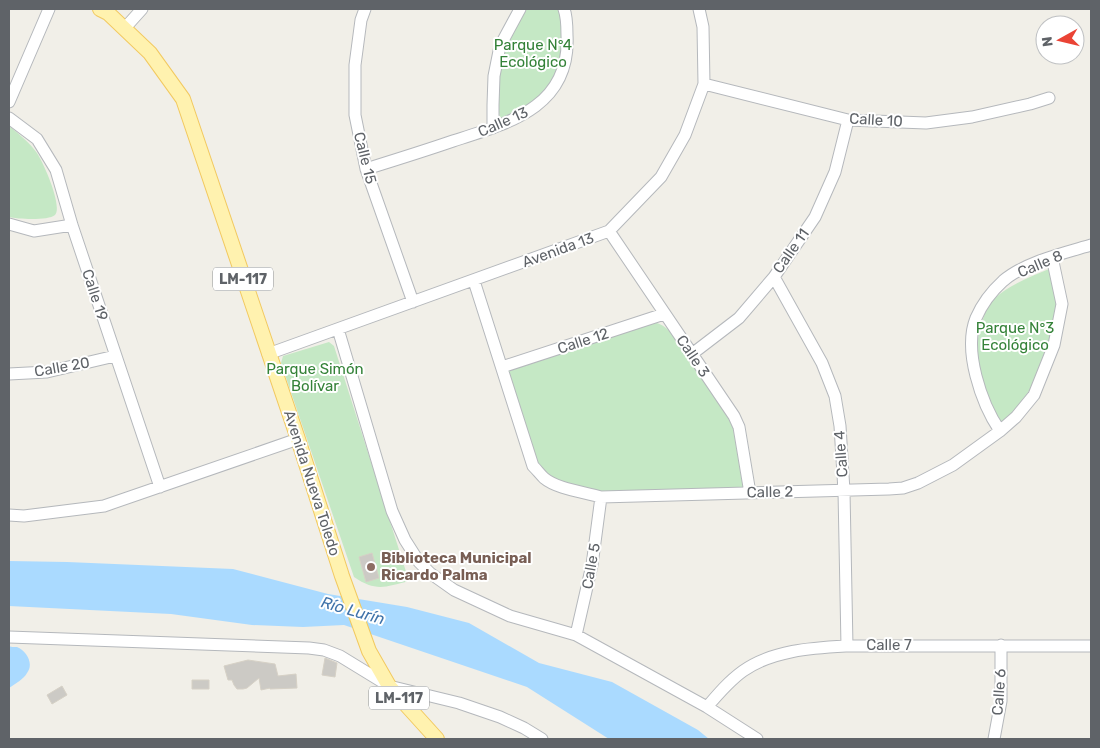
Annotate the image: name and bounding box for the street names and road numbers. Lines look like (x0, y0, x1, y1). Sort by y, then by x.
street label: Calle 13 (475, 103, 531, 141)
street label: Calle 10 (849, 110, 903, 130)
street label: Calle 15 (350, 130, 380, 186)
street label: Calle 11 (769, 225, 813, 277)
street label: Avenida 13 (520, 229, 596, 271)
street label: Calle 8 (1015, 246, 1065, 282)
street label: Calle 19 (78, 267, 112, 323)
road number: LM-117 (213, 268, 273, 290)
street label: Calle 12 (555, 324, 611, 358)
street label: Calle 3 (672, 332, 714, 380)
street label: Calle 20 (33, 353, 91, 381)
street label: Avenida Nueva Toledo (280, 408, 344, 558)
street label: Calle 4 (830, 430, 852, 478)
street label: Calle 2 (747, 483, 794, 501)
street label: Calle 5 (578, 541, 604, 590)
street label: Calle 7 (866, 636, 912, 654)
street label: Calle 6 (988, 668, 1010, 716)
road number: LM-117 (369, 686, 429, 710)

